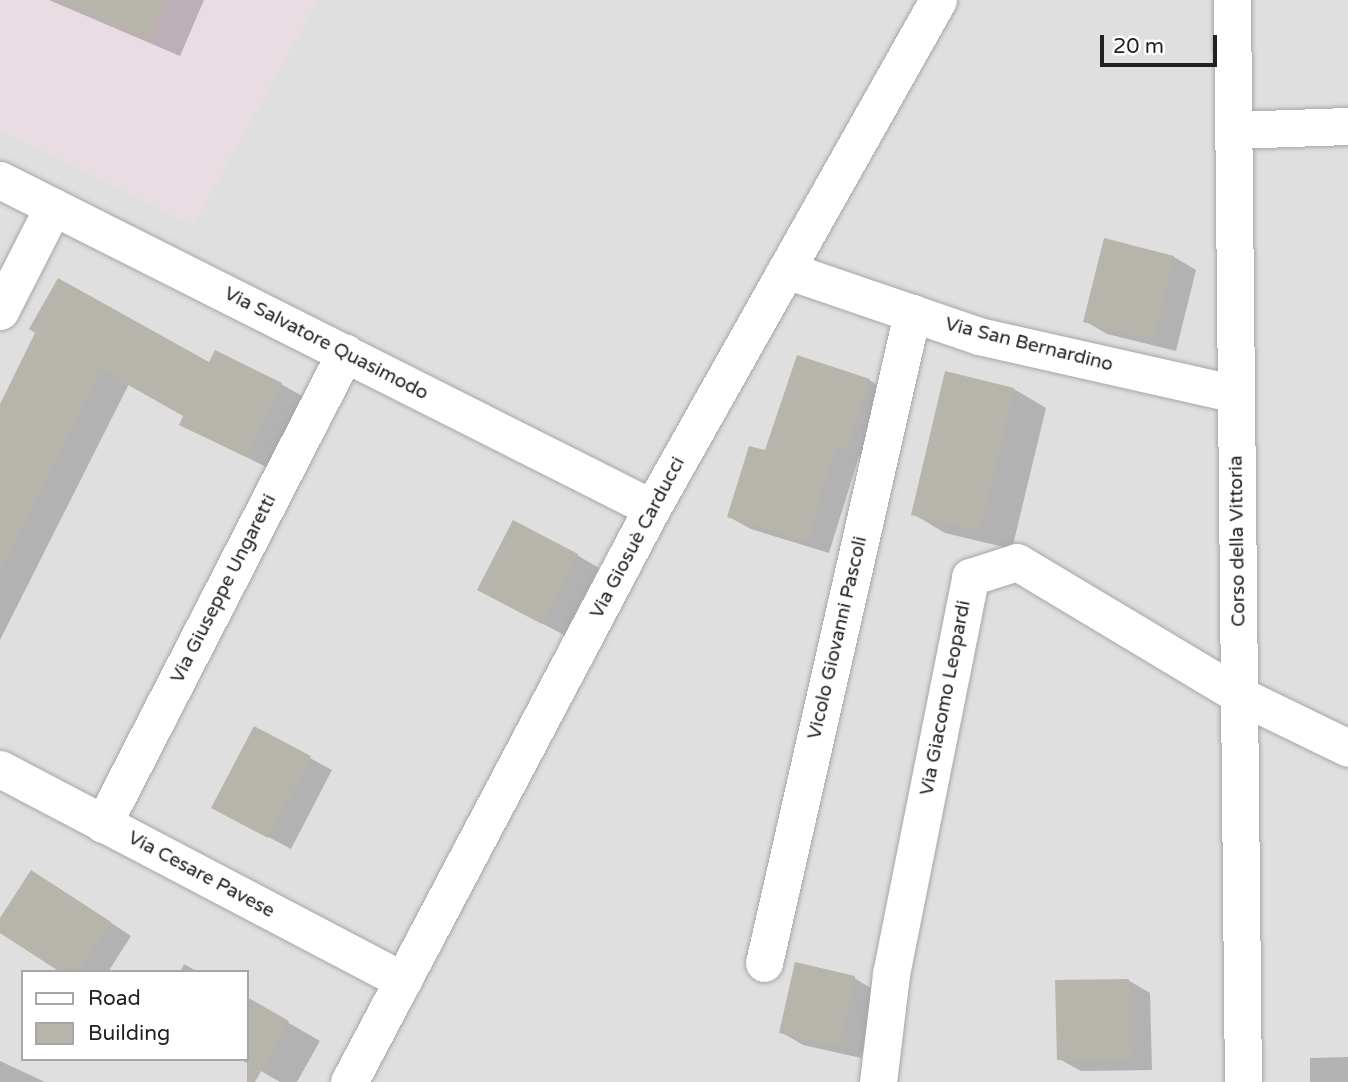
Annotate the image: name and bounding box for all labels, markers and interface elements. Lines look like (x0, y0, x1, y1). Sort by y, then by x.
scale bar (1103, 21, 1220, 65)
text: 20 m (1113, 34, 1164, 59)
street label: Via Salvatore Quasimodo (220, 283, 432, 405)
street label: Via San Bernardino (943, 313, 1115, 377)
street label: Via Giosuè Carducci (586, 453, 690, 623)
street label: Corso della Vittoria (1225, 455, 1251, 627)
street label: Via Giuseppe Ungaretti (166, 491, 282, 687)
street label: Vicolo Giovanni Pascoli (804, 534, 872, 742)
street label: Via Giacomo Leopardi (916, 598, 976, 798)
street label: Via Cesare Pavese (124, 827, 278, 923)
legend (21, 970, 248, 1061)
text: Road (88, 986, 141, 1011)
text: Building (88, 1021, 170, 1046)

